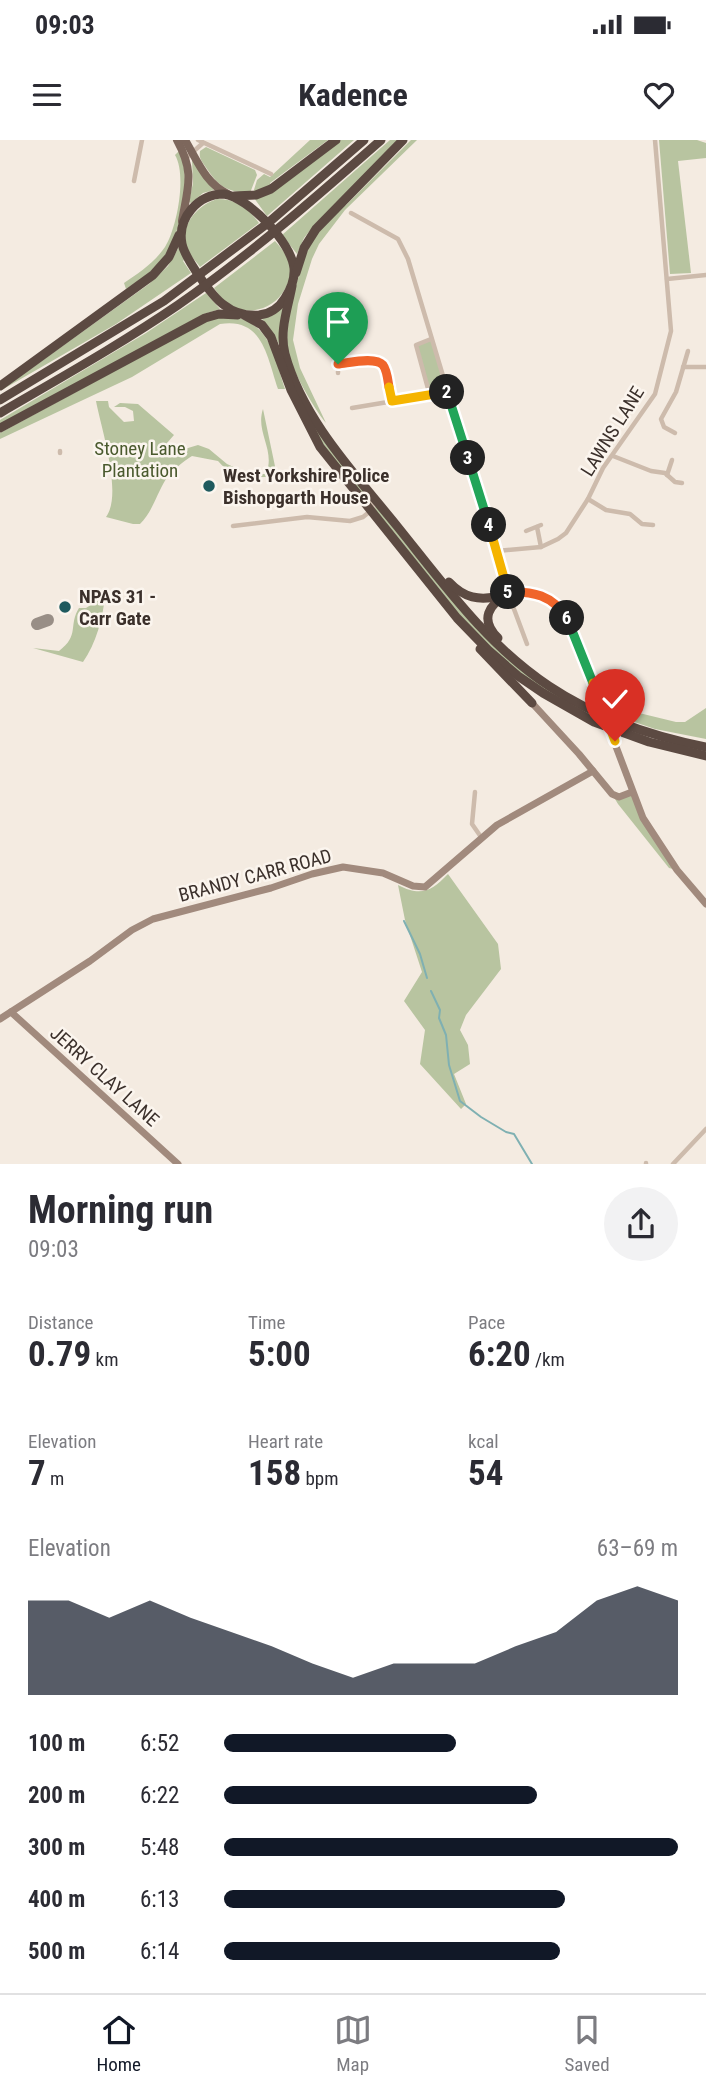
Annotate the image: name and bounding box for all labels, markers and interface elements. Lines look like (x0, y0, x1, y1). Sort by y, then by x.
text: 09:03 (35, 10, 95, 40)
icon: menu (28, 76, 66, 114)
text: Kadence (298, 76, 408, 114)
icon: heart (640, 76, 678, 114)
pin (308, 292, 368, 364)
icon: arrive (319, 303, 357, 341)
pin: 2 (430, 374, 464, 410)
text: 2 (442, 380, 451, 403)
street label: LAWNS LANE (576, 382, 649, 480)
park label: Stoney Lane Plantation (94, 437, 186, 482)
pin: 3 (450, 440, 486, 476)
text: 3 (463, 446, 472, 469)
place label: West Yorkshire Police Bishopgarth House (223, 464, 389, 509)
marker: West Yorkshire Police Bishopgarth House (201, 478, 217, 494)
pin: 4 (472, 508, 506, 542)
text: 4 (484, 513, 493, 536)
pin: 5 (490, 574, 526, 610)
text: 5 (503, 580, 512, 603)
place label: NPAS 31 - Carr Gate (79, 585, 156, 630)
marker: NPAS 31 - Carr Gate (57, 599, 73, 615)
pin: 6 (550, 601, 584, 636)
text: 6 (562, 606, 571, 629)
pin (585, 669, 645, 741)
icon: check (596, 680, 634, 718)
street label: BRANDY CARR ROAD (176, 844, 334, 907)
street label: JERRY CLAY LANE (46, 1021, 164, 1131)
button: share (604, 1187, 678, 1261)
text: Morning run (28, 1188, 213, 1232)
text: 09:03 (28, 1236, 79, 1263)
text: Distance (28, 1311, 93, 1334)
text: Time (248, 1311, 285, 1334)
text: Pace (468, 1311, 505, 1334)
text: 0.79 (28, 1334, 91, 1375)
text: 5:00 (248, 1334, 311, 1375)
text: 6:20 (468, 1334, 531, 1375)
text: km (91, 1348, 118, 1371)
text: /km (531, 1348, 565, 1371)
text: Elevation (28, 1430, 96, 1453)
text: Heart rate (248, 1430, 323, 1453)
text: kcal (468, 1430, 499, 1453)
text: 7 (28, 1453, 46, 1494)
text: 158 (248, 1453, 301, 1494)
text: 54 (468, 1453, 503, 1494)
text: m (46, 1467, 64, 1490)
text: bpm (301, 1467, 338, 1490)
text: Elevation (28, 1535, 111, 1562)
text: 63–69 m (597, 1535, 678, 1562)
text: 100 m (28, 1730, 85, 1757)
text: 6:52 (140, 1730, 179, 1757)
text: 200 m (28, 1782, 85, 1809)
text: 6:22 (140, 1782, 179, 1809)
text: 300 m (28, 1834, 85, 1861)
text: 5:48 (140, 1834, 179, 1861)
text: 400 m (28, 1886, 85, 1913)
text: 6:13 (140, 1886, 179, 1913)
text: 500 m (28, 1938, 85, 1965)
text: 6:14 (140, 1938, 179, 1965)
tab: Home (96, 2011, 141, 2076)
tab: Map (334, 2011, 372, 2076)
tab: Saved (564, 2011, 610, 2076)

